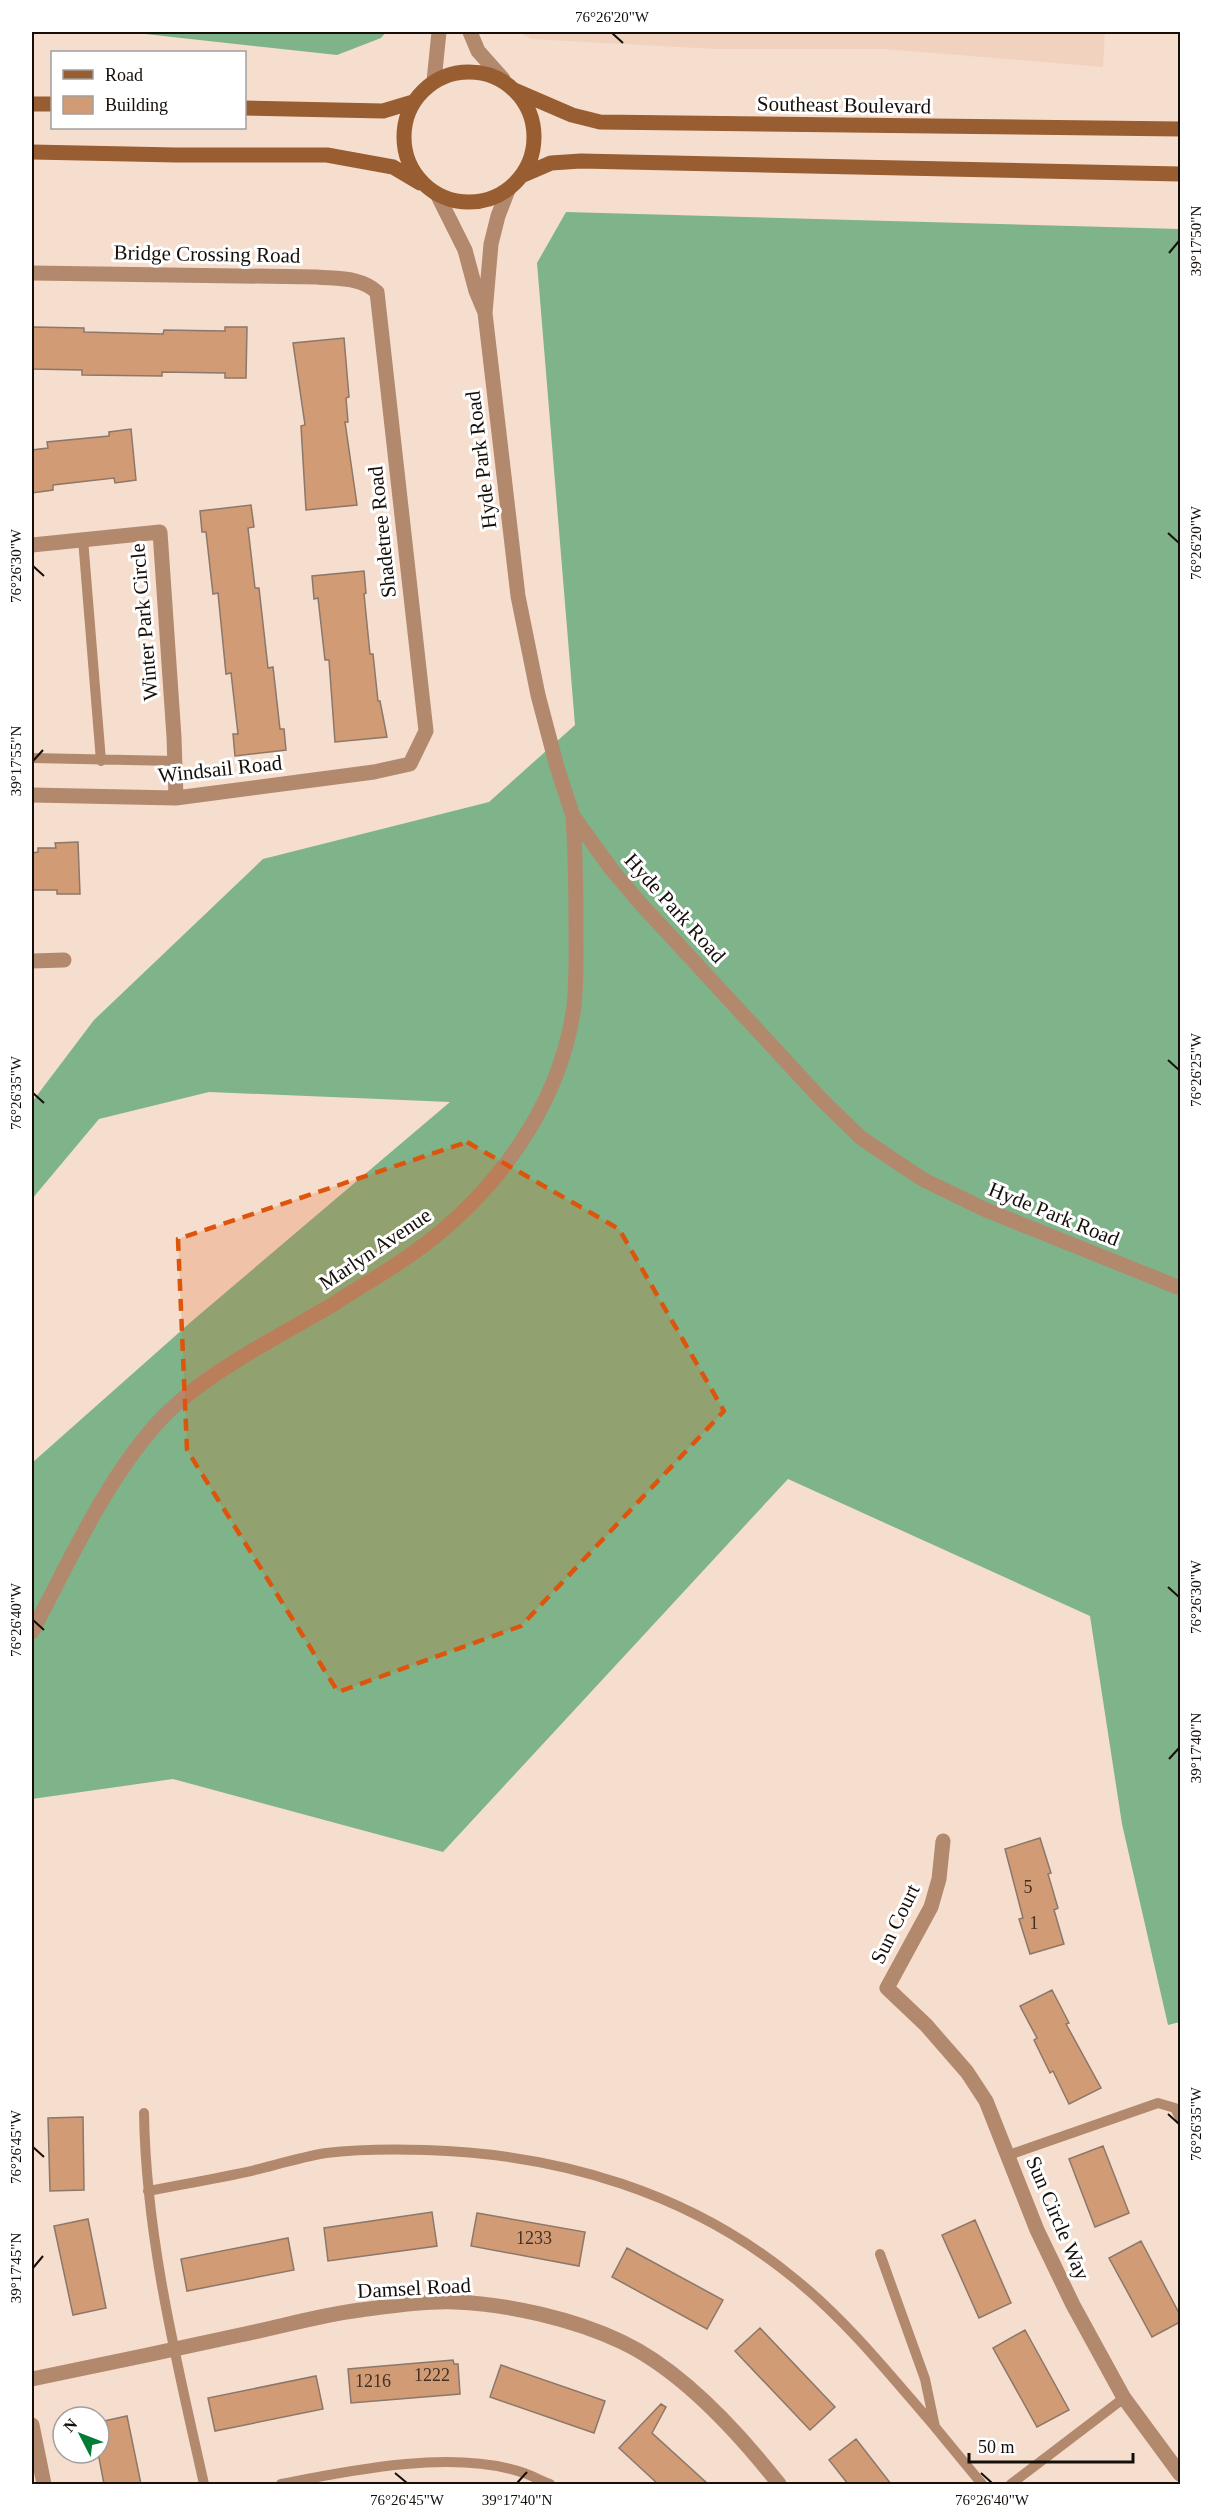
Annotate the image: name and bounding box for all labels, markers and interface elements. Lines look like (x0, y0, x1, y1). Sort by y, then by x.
text: 76°26'20"W (575, 9, 650, 25)
legend (51, 51, 246, 129)
text: Road (105, 65, 143, 85)
street label: Southeast Boulevard (757, 91, 932, 119)
text: Building (105, 95, 168, 115)
text: 39°17'50"N (1188, 206, 1204, 276)
street label: Bridge Crossing Road (113, 240, 301, 268)
street label: Hyde Park Road (461, 389, 501, 530)
street label: Shadetree Road (363, 464, 401, 599)
text: 76°26'20"W (1188, 505, 1204, 580)
text: 76°26'30"W (8, 528, 24, 603)
street label: Winter Park Circle (125, 542, 163, 702)
text: 39°17'55"N (8, 726, 24, 796)
street label: Windsail Road (157, 751, 284, 787)
street label: Hyde Park Road (620, 848, 731, 968)
text: 76°26'25"W (1188, 1032, 1204, 1107)
text: 76°26'35"W (8, 1055, 24, 1130)
street label: Hyde Park Road (985, 1177, 1123, 1251)
street label: Marlyn Avenue (315, 1203, 435, 1295)
text: 76°26'30"W (1188, 1559, 1204, 1634)
text: 76°26'40"W (8, 1582, 24, 1657)
text: 39°17'40"N (1188, 1713, 1204, 1783)
house number: 5 (1024, 1877, 1033, 1897)
street label: Sun Court (865, 1880, 925, 1968)
house number: 1 (1030, 1913, 1039, 1933)
text: 76°26'35"W (1188, 2086, 1204, 2161)
text: 76°26'45"W (8, 2109, 24, 2184)
street label: Sun Circle Way (1021, 2153, 1095, 2284)
house number: 1233 (516, 2228, 552, 2248)
text: 39°17'45"N (8, 2233, 24, 2303)
street label: Damsel Road (357, 2273, 472, 2303)
house number: 1222 (414, 2365, 450, 2385)
house number: 1216 (355, 2371, 391, 2391)
north arrow (51, 2405, 111, 2465)
text: N (60, 2415, 81, 2435)
scale bar (969, 2426, 1132, 2464)
text: 50 m (978, 2437, 1015, 2457)
text: 76°26'45"W (370, 2492, 445, 2508)
text: 39°17'40"N (482, 2492, 552, 2508)
text: 76°26'40"W (955, 2492, 1030, 2508)

